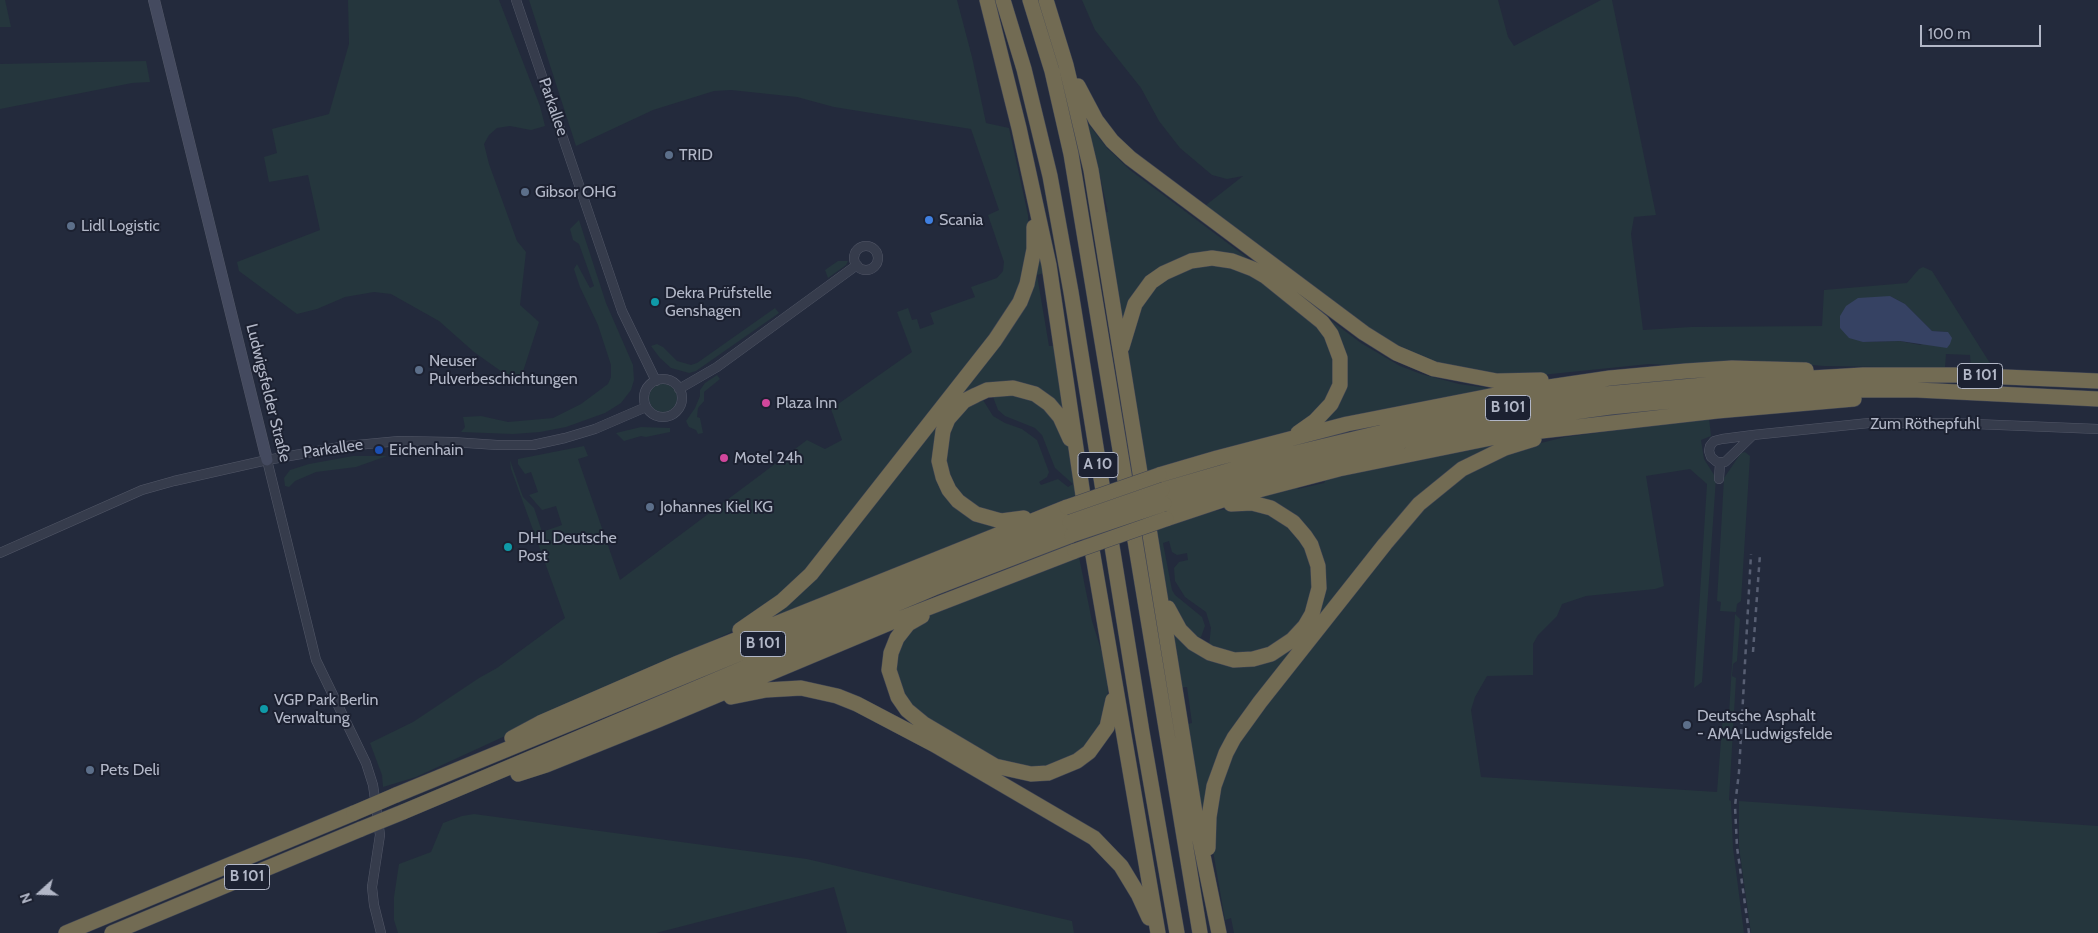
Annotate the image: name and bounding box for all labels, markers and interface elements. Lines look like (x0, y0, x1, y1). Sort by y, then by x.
scale bar (1923, 15, 2044, 47)
text: 100 m (1928, 25, 1970, 43)
street label: Parkallee (534, 75, 572, 139)
place label: TRID (679, 145, 713, 165)
marker: TRID (663, 149, 675, 161)
place label: Gibsor OHG (535, 182, 616, 202)
marker: Gibsor OHG (519, 186, 531, 198)
place label: Scania (939, 210, 983, 230)
marker: Scania (923, 214, 935, 226)
place label: Lidl Logistic (81, 216, 160, 236)
marker: Lidl Logistic (65, 220, 77, 232)
place label: Dekra Prüfstelle Genshagen (665, 283, 772, 321)
marker: Dekra Prüfstelle Genshagen (649, 296, 661, 308)
street label: Ludwigsfelder Straße (242, 322, 294, 464)
place label: Neuser Pulverbeschichtungen (429, 351, 578, 389)
marker: Neuser Pulverbeschichtungen (413, 364, 425, 376)
road number: B 101 (1958, 364, 2002, 388)
place label: Plaza Inn (776, 393, 837, 413)
road number: B 101 (1486, 396, 1530, 420)
marker: Plaza Inn (760, 397, 772, 409)
street label: Zum Röthepfuhl (1870, 414, 1980, 434)
street label: Parkallee (302, 435, 364, 463)
place label: Eichenhain (389, 440, 463, 460)
marker: Eichenhain (373, 444, 385, 456)
place label: Motel 24h (734, 448, 803, 468)
marker: Motel 24h (718, 452, 730, 464)
road number: A 10 (1078, 452, 1118, 478)
place label: Johannes Kiel KG (660, 497, 773, 517)
marker: Johannes Kiel KG (644, 501, 656, 513)
place label: DHL Deutsche Post (518, 528, 617, 566)
marker: DHL Deutsche Post (502, 541, 514, 553)
road number: B 101 (740, 632, 786, 656)
place label: VGP Park Berlin Verwaltung (274, 690, 378, 728)
marker: VGP Park Berlin Verwaltung (258, 703, 270, 715)
place label: Deutsche Asphalt - AMA Ludwigsfelde (1697, 706, 1833, 744)
marker: Deutsche Asphalt - AMA Ludwigsfelde (1681, 719, 1693, 731)
place label: Pets Deli (100, 760, 160, 780)
marker: Pets Deli (84, 764, 96, 776)
road number: B 101 (224, 864, 270, 890)
north arrow (15, 868, 65, 918)
text: N (16, 890, 36, 906)

